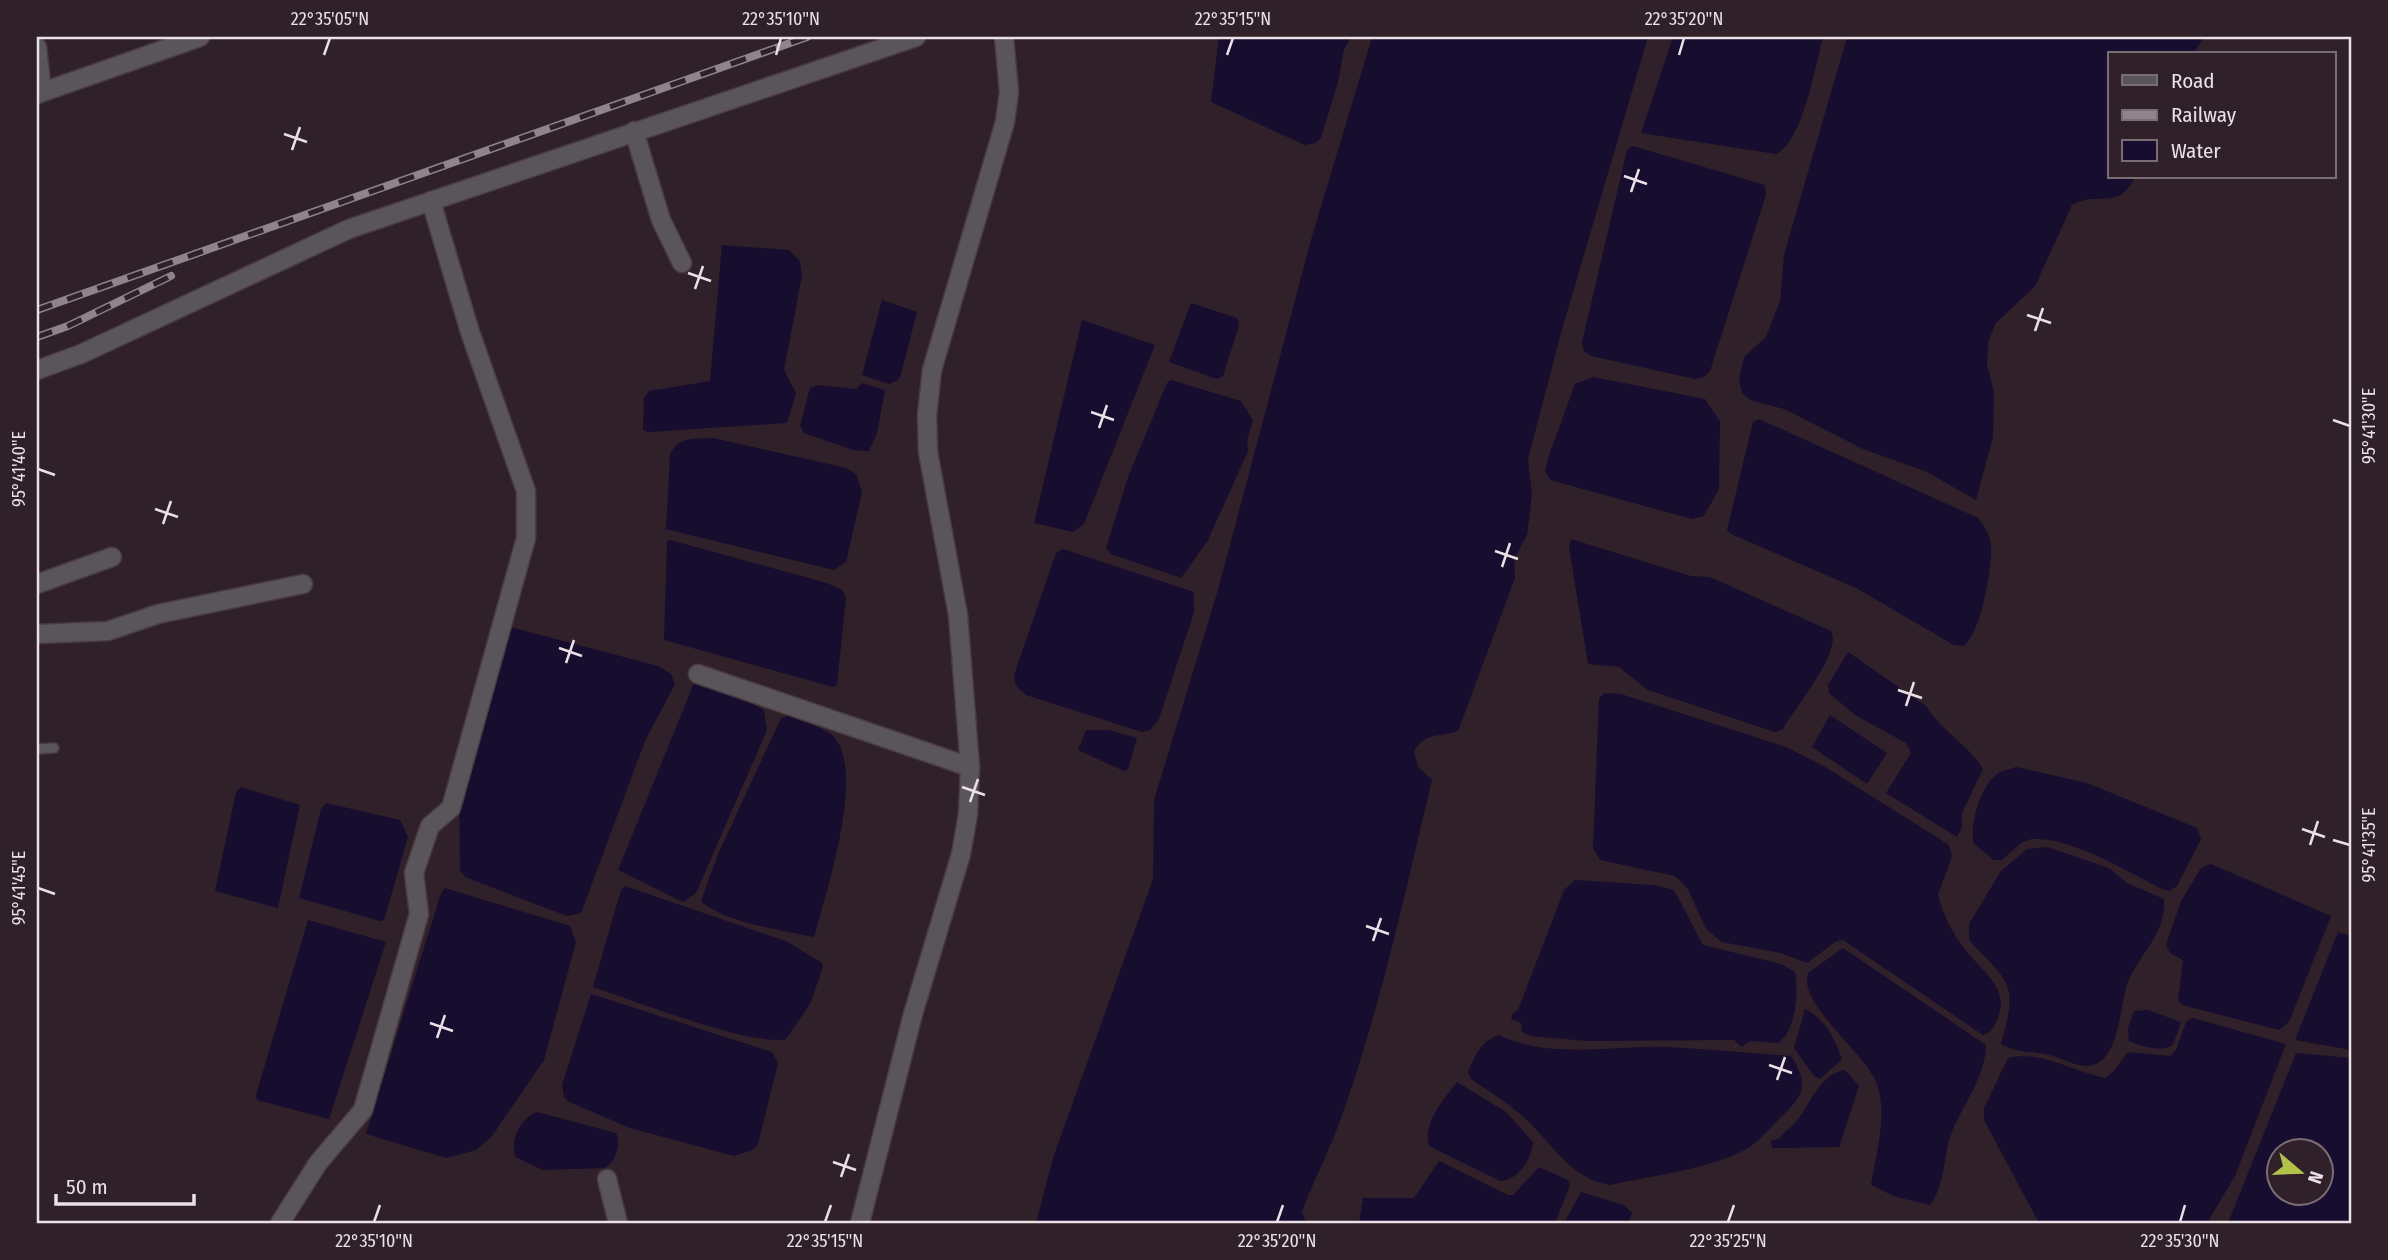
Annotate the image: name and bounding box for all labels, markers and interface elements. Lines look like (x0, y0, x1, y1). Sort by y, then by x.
text: 22°35'05"N (291, 8, 369, 30)
text: 22°35'10"N (742, 8, 820, 30)
text: 22°35'15"N (1195, 8, 1271, 30)
text: 22°35'20"N (1645, 8, 1723, 30)
legend (2108, 52, 2336, 178)
text: Road (2171, 68, 2215, 94)
text: Railway (2171, 102, 2237, 128)
text: Water (2171, 138, 2221, 164)
text: 95°41'30"E (2358, 388, 2380, 464)
text: 95°41'40"E (8, 431, 30, 507)
text: 95°41'35"E (2358, 808, 2380, 882)
text: 95°41'45"E (8, 851, 30, 925)
north arrow (2266, 1138, 2336, 1208)
scale bar (56, 1162, 194, 1206)
text: N (2303, 1168, 2328, 1187)
text: 50 m (66, 1174, 108, 1200)
text: 22°35'10"N (335, 1230, 413, 1252)
text: 22°35'15"N (787, 1230, 863, 1252)
text: 22°35'20"N (1238, 1230, 1316, 1252)
text: 22°35'25"N (1689, 1230, 1767, 1252)
text: 22°35'30"N (2141, 1230, 2219, 1252)

